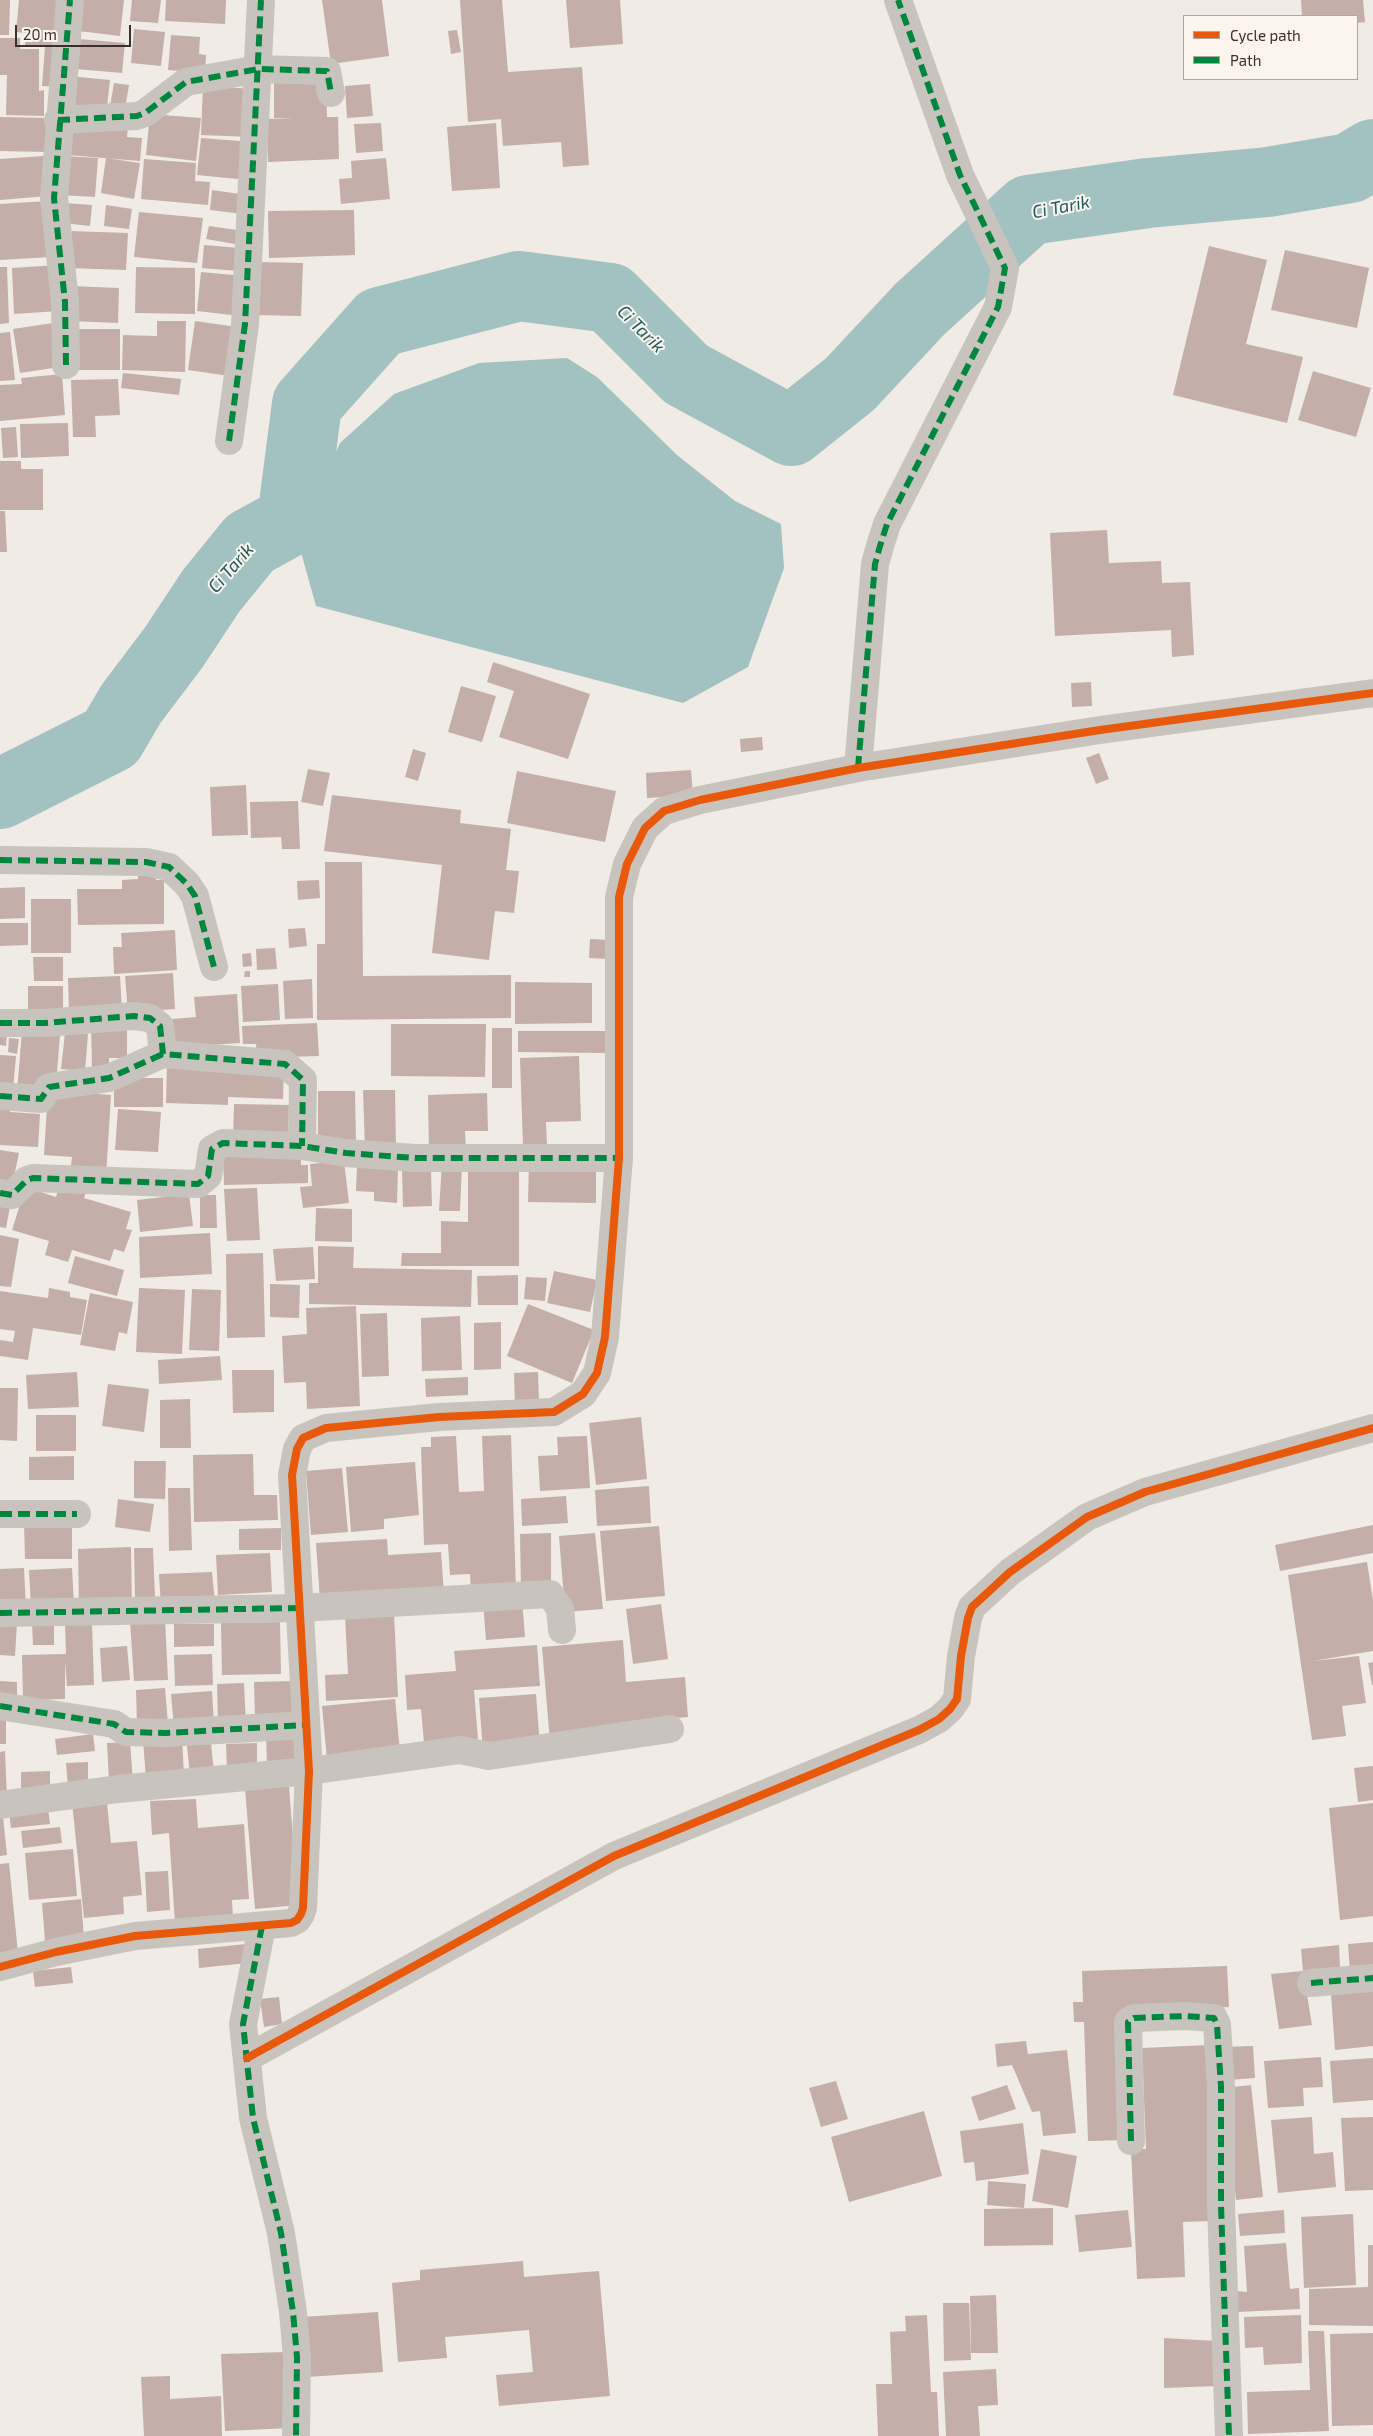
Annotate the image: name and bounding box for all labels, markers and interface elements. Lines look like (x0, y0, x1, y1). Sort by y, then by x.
scale bar (18, 15, 134, 47)
legend (1183, 15, 1358, 80)
text: 20 m (23, 25, 57, 43)
text: Cycle path (1230, 26, 1301, 44)
text: Path (1230, 51, 1261, 69)
water label: Ci Tarik (1030, 191, 1092, 223)
water label: Ci Tarik (613, 301, 669, 357)
water label: Ci Tarik (204, 539, 258, 597)

